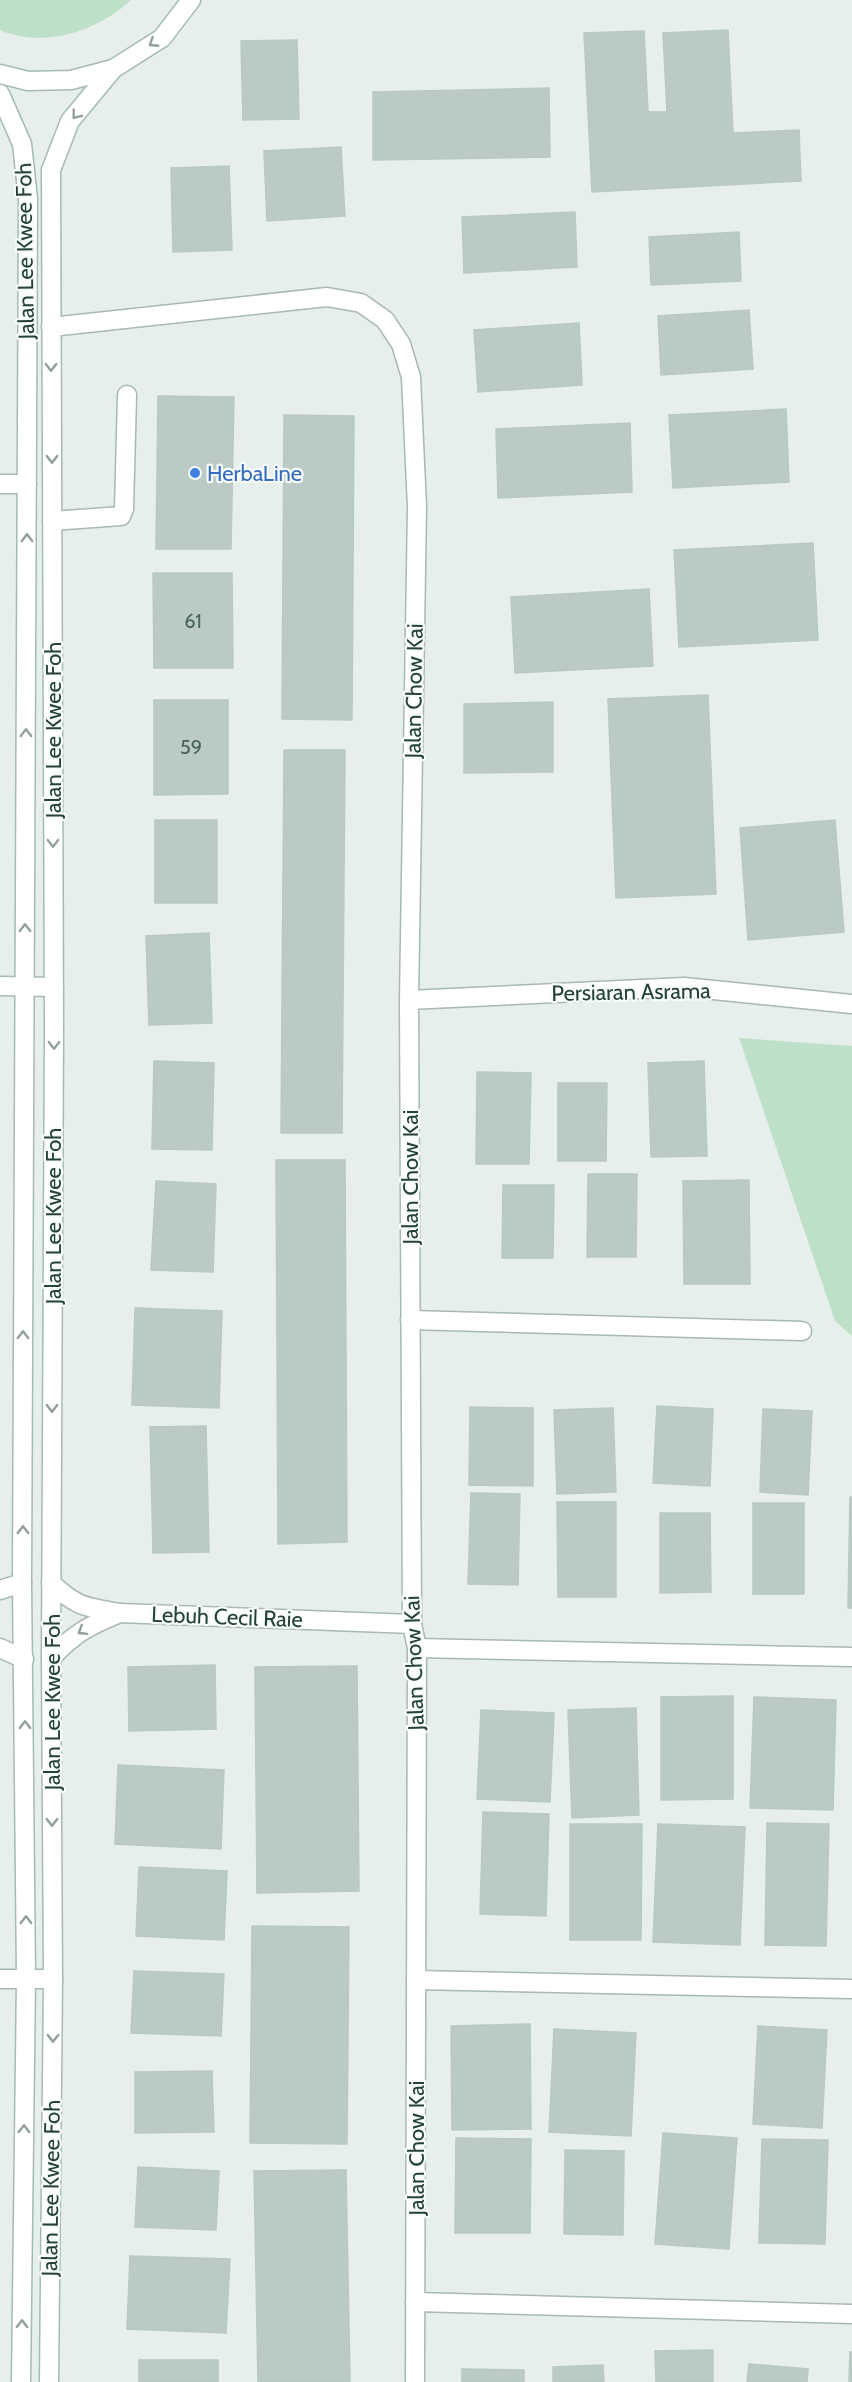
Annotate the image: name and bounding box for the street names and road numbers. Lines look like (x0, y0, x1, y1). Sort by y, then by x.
street label: Jalan Lee Kwee Foh (10, 162, 40, 341)
street label: Jalan Chow Kai (399, 623, 429, 760)
street label: Jalan Lee Kwee Foh (40, 642, 67, 819)
street label: Persiaran Asrama (551, 977, 711, 1007)
street label: Jalan Chow Kai (397, 1110, 424, 1246)
street label: Jalan Lee Kwee Foh (40, 1128, 67, 1305)
street label: Jalan Chow Kai (398, 1595, 430, 1732)
street label: Lebuh Cecil Raie (151, 1601, 303, 1633)
street label: Jalan Lee Kwee Foh (39, 1614, 66, 1791)
street label: Jalan Chow Kai (403, 2081, 430, 2217)
street label: Jalan Lee Kwee Foh (36, 2099, 66, 2278)

